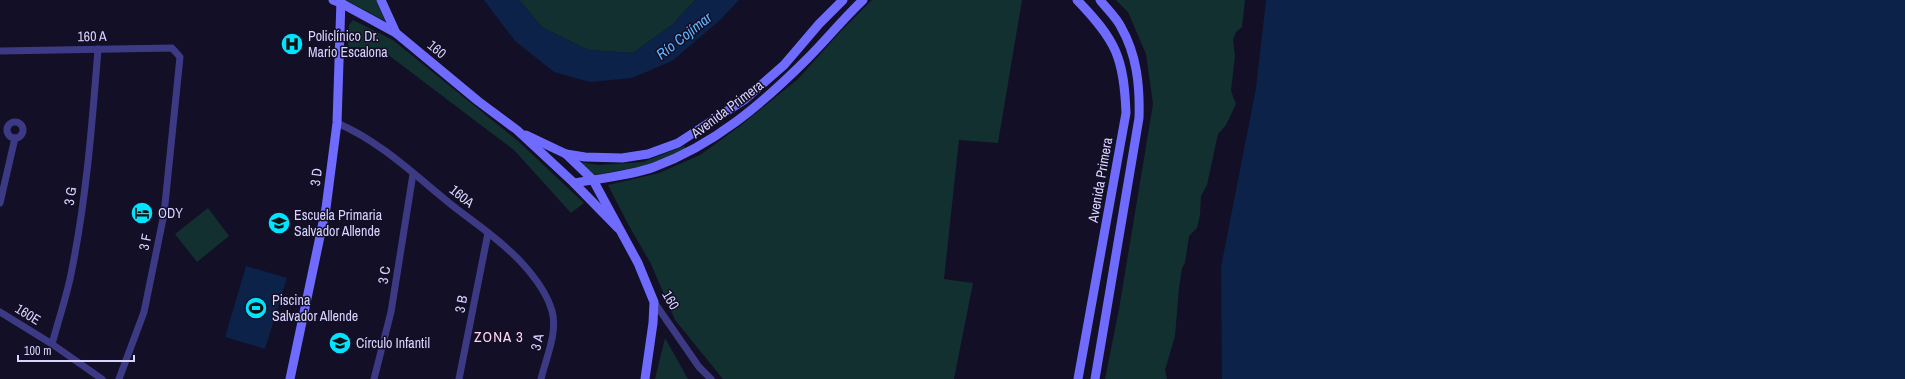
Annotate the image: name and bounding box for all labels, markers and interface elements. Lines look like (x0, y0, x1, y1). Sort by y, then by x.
water label: Río Cojímar (651, 7, 717, 64)
street label: 160 A (77, 27, 107, 45)
place label: Policlínico Dr. Mario Escalona (308, 27, 388, 61)
hospital icon: Policlínico Dr. Mario Escalona (279, 31, 305, 57)
street label: 160 (424, 36, 450, 62)
street label: Avenida Primera (686, 76, 767, 143)
street label: Avenida Primera (1084, 136, 1116, 225)
street label: 3 D (306, 167, 326, 187)
street label: 160A (446, 181, 478, 212)
street label: 3 G (60, 185, 80, 207)
hotel icon: ODY (129, 200, 155, 226)
place label: ODY (158, 204, 183, 222)
place label: Escuela Primaria Salvador Allende (294, 206, 383, 240)
school or university icon: Escuela Primaria Salvador Allende (266, 210, 292, 236)
street label: 3 F (135, 232, 155, 252)
street label: 3 C (374, 265, 394, 285)
street label: 160 (658, 287, 684, 313)
place label: Piscina Salvador Allende (272, 291, 358, 325)
street label: 3 B (451, 293, 472, 314)
sports icon: Piscina Salvador Allende (243, 295, 269, 321)
street label: 160E (12, 299, 44, 329)
district label: ZONA 3 (474, 326, 524, 347)
school or university icon: Círculo Infantil (327, 330, 353, 356)
street label: 3 A (526, 332, 548, 352)
place label: Círculo Infantil (356, 334, 430, 352)
scale bar (18, 337, 134, 363)
text: 100 m (24, 343, 51, 359)

